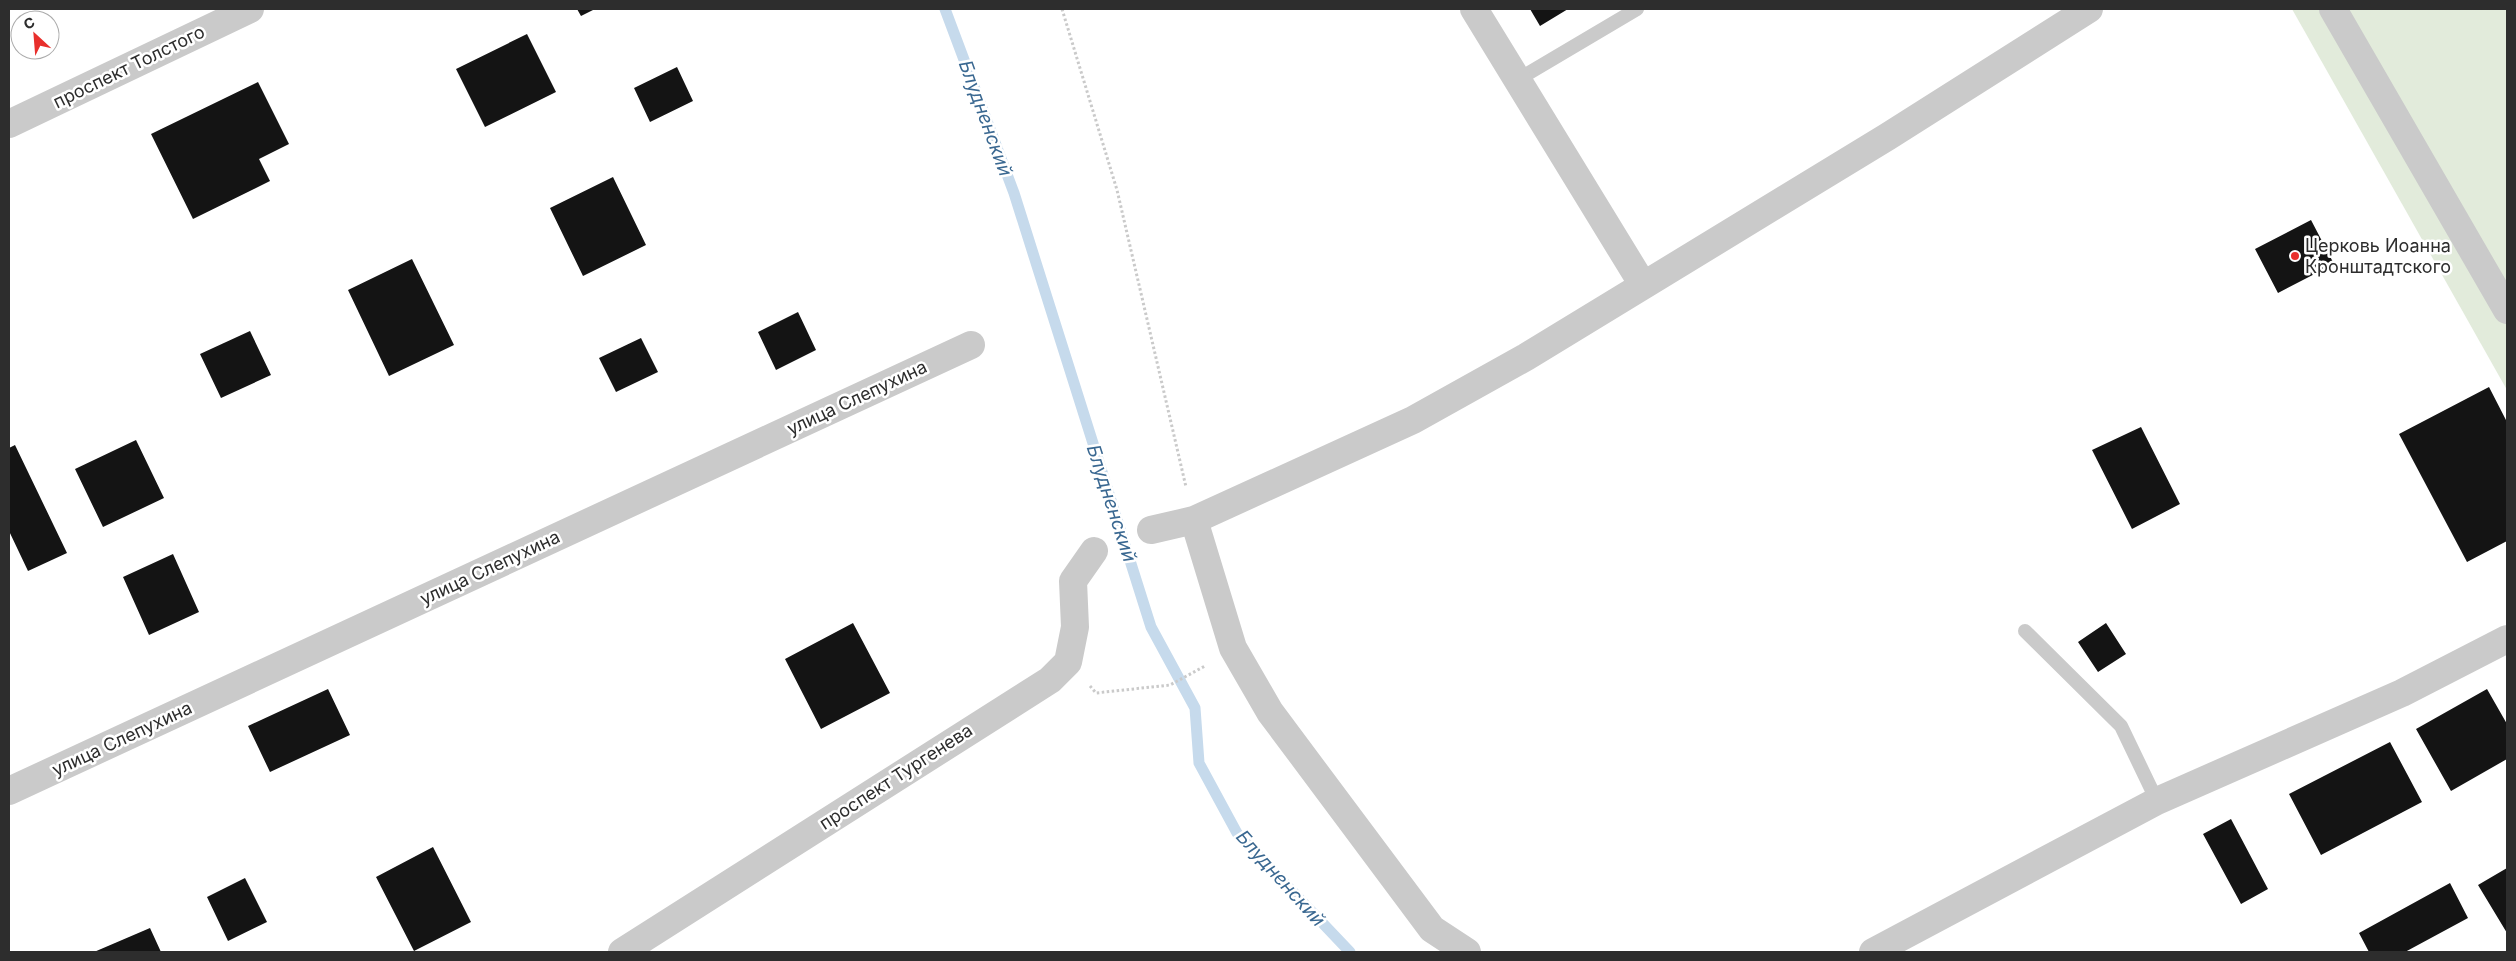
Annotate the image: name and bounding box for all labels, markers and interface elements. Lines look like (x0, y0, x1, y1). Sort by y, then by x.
north arrow (10, 10, 60, 60)
text: С (21, 13, 37, 33)
street label: проспект Толстого (50, 21, 208, 112)
water label: Блудненский (954, 57, 1017, 179)
place label: Церковь Иоанна Кронштадтского (2305, 235, 2451, 277)
marker: Церковь Иоанна Кронштадтского (2289, 250, 2301, 262)
street label: улица Слепухина (784, 356, 930, 439)
water label: Блудненский (1082, 442, 1141, 565)
street label: улица Слепухина (417, 526, 563, 609)
street label: улица Слепухина (49, 697, 195, 780)
street label: проспект Тургенева (815, 719, 976, 834)
water label: Блудненский (1231, 825, 1330, 931)

